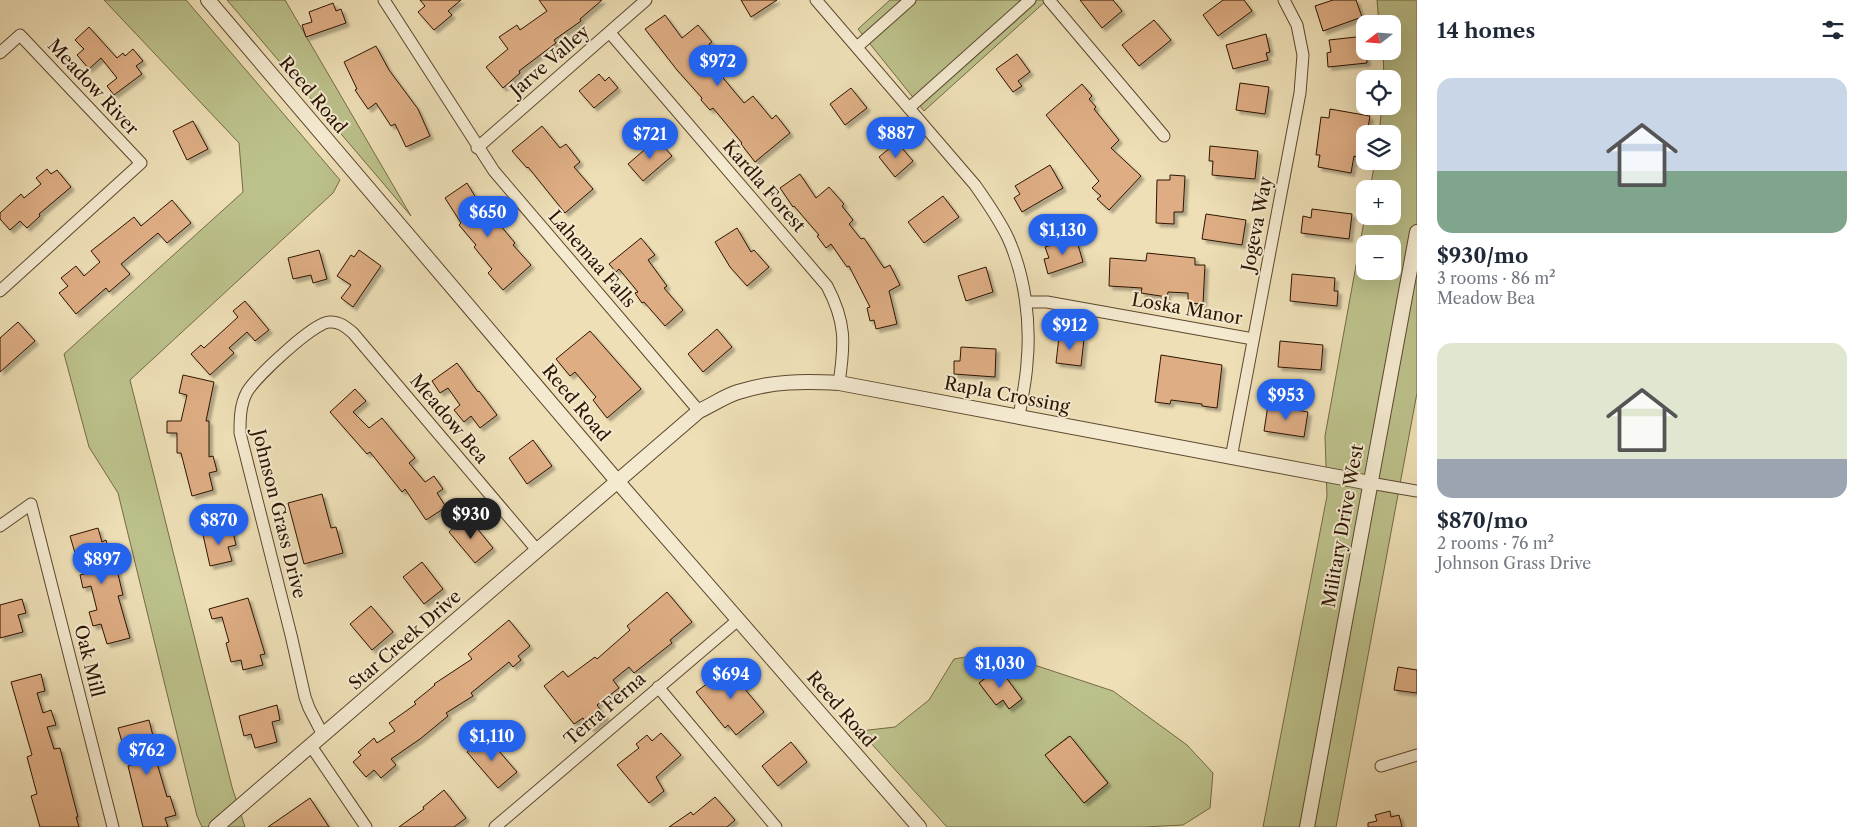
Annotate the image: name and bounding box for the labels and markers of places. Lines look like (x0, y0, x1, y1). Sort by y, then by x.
pin: $972 (688, 44, 748, 87)
pin: $887 (866, 116, 926, 159)
pin: $721 (620, 118, 680, 160)
pin: $650 (458, 196, 518, 238)
pin: $1,130 (1022, 214, 1104, 256)
pin: $912 (1040, 308, 1100, 351)
pin: $953 (1256, 378, 1316, 421)
pin: $930 (441, 498, 501, 540)
pin: $870 (189, 504, 249, 546)
pin: $897 (72, 542, 132, 585)
pin: $1,030 (959, 646, 1041, 689)
pin: $694 (701, 658, 761, 700)
pin: $1,110 (451, 720, 533, 762)
pin: $762 (117, 734, 177, 776)

